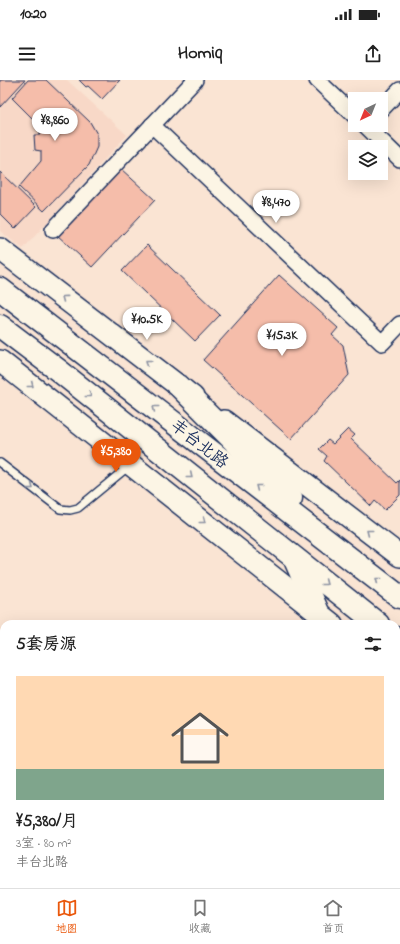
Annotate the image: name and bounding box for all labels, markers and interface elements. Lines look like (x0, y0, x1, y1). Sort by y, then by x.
text: 10:20 (20, 3, 46, 25)
text: Homiq (178, 41, 222, 67)
icon: menu (16, 43, 38, 65)
icon: share (362, 43, 384, 65)
north arrow (348, 92, 388, 132)
map controls (348, 92, 388, 180)
pin: ¥8,860 (22, 108, 88, 142)
text: ¥8,860 (41, 111, 69, 130)
button: layers (348, 140, 388, 180)
pin: ¥8,470 (243, 190, 309, 224)
text: ¥8,470 (262, 193, 290, 212)
one-way arrow (62, 296, 69, 303)
pin: ¥10.5K (114, 307, 180, 341)
text: ¥10.5K (131, 310, 163, 329)
pin: ¥15.3K (249, 323, 315, 357)
text: ¥15.3K (267, 326, 297, 345)
one-way arrow (145, 360, 152, 367)
one-way arrow (26, 380, 33, 387)
one-way arrow (84, 390, 91, 397)
one-way arrow (152, 405, 159, 412)
street label: 丰台北路 (165, 413, 234, 475)
pin: ¥5,380 (83, 439, 149, 473)
text: ¥5,380 (101, 442, 131, 461)
one-way arrow (186, 471, 193, 478)
one-way arrow (27, 482, 34, 489)
one-way arrow (255, 485, 262, 492)
one-way arrow (198, 517, 205, 524)
one-way arrow (367, 530, 374, 537)
one-way arrow (320, 578, 327, 585)
one-way arrow (375, 578, 382, 585)
text: 5套房源 (16, 632, 77, 657)
icon: filters (362, 633, 384, 655)
icon: home (164, 702, 236, 774)
text: ¥5,380/月 (16, 809, 78, 834)
text: 3室 · 80 m² (16, 834, 71, 853)
text: 丰台北路 (16, 853, 68, 872)
tab: 地图 (56, 897, 78, 937)
tab: 收藏 (189, 897, 211, 937)
tab: 首页 (322, 897, 344, 937)

